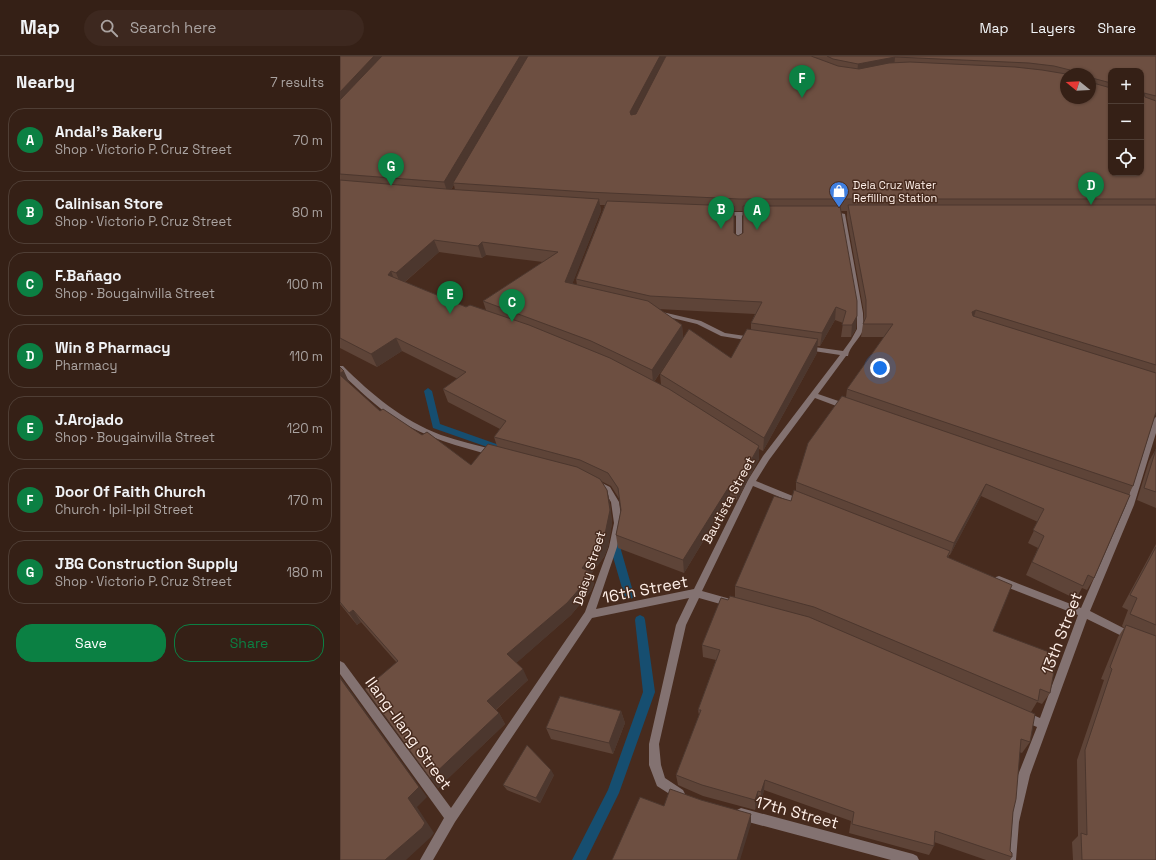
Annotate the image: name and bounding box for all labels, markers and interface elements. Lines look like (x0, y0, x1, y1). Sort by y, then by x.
search box (84, 10, 364, 46)
text: Map (20, 15, 60, 40)
icon: search (98, 17, 120, 39)
text: Search here (130, 18, 216, 37)
text: Map (979, 19, 1009, 37)
text: Layers (1031, 19, 1075, 37)
text: Share (1097, 19, 1136, 37)
pin: F (789, 65, 815, 98)
north arrow (1060, 68, 1096, 104)
map controls (1108, 68, 1144, 176)
button: + (1108, 68, 1144, 104)
text: Nearby (16, 71, 75, 93)
text: 7 results (270, 74, 324, 91)
button: − (1108, 104, 1144, 140)
text: Andal's Bakery (55, 122, 162, 141)
text: A (26, 132, 34, 149)
text: 70 m (293, 132, 323, 149)
button: locate (1108, 140, 1144, 176)
text: Shop · Victorio P. Cruz Street (55, 141, 232, 158)
pin: G (378, 153, 404, 186)
pin: D (1078, 172, 1104, 205)
place label: Dela Cruz Water Refilling Station (853, 178, 937, 205)
shop icon: Dela Cruz Water Refilling Station (828, 180, 850, 208)
text: Calinisan Store (55, 194, 163, 213)
pin: B (708, 196, 734, 229)
pin: A (744, 197, 770, 230)
text: B (26, 204, 34, 221)
text: 80 m (292, 204, 323, 221)
text: Shop · Victorio P. Cruz Street (55, 213, 232, 230)
text: F.Bañago (55, 266, 122, 285)
text: C (26, 276, 34, 293)
text: 100 m (286, 276, 323, 293)
pin: E (437, 281, 463, 314)
text: Shop · Bougainvilla Street (55, 285, 215, 302)
pin: C (499, 289, 525, 322)
text: Win 8 Pharmacy (55, 338, 171, 357)
text: D (26, 348, 34, 365)
text: 110 m (289, 348, 323, 365)
text: Pharmacy (55, 357, 117, 374)
your location (870, 358, 890, 378)
text: J.Arojado (55, 410, 123, 429)
text: E (26, 420, 34, 437)
text: 120 m (287, 420, 323, 437)
text: Shop · Bougainvilla Street (55, 429, 215, 446)
street label: Bautista Street (698, 454, 759, 547)
text: Door Of Faith Church (55, 482, 206, 501)
text: F (27, 492, 33, 509)
text: 170 m (287, 492, 323, 509)
text: Church · Ipil-Ipil Street (55, 501, 194, 518)
street label: Daisy Street (569, 529, 609, 607)
text: JBG Construction Supply (55, 554, 238, 573)
text: G (26, 564, 34, 581)
text: 180 m (287, 564, 323, 581)
street label: 16th Street (601, 571, 690, 608)
text: Shop · Victorio P. Cruz Street (55, 573, 232, 590)
street label: 13th Street (1036, 589, 1087, 677)
button: Save (16, 624, 166, 662)
button: Share (174, 624, 324, 662)
street label: Ilang-Ilang Street (361, 673, 457, 794)
street label: 17th Street (753, 791, 841, 834)

